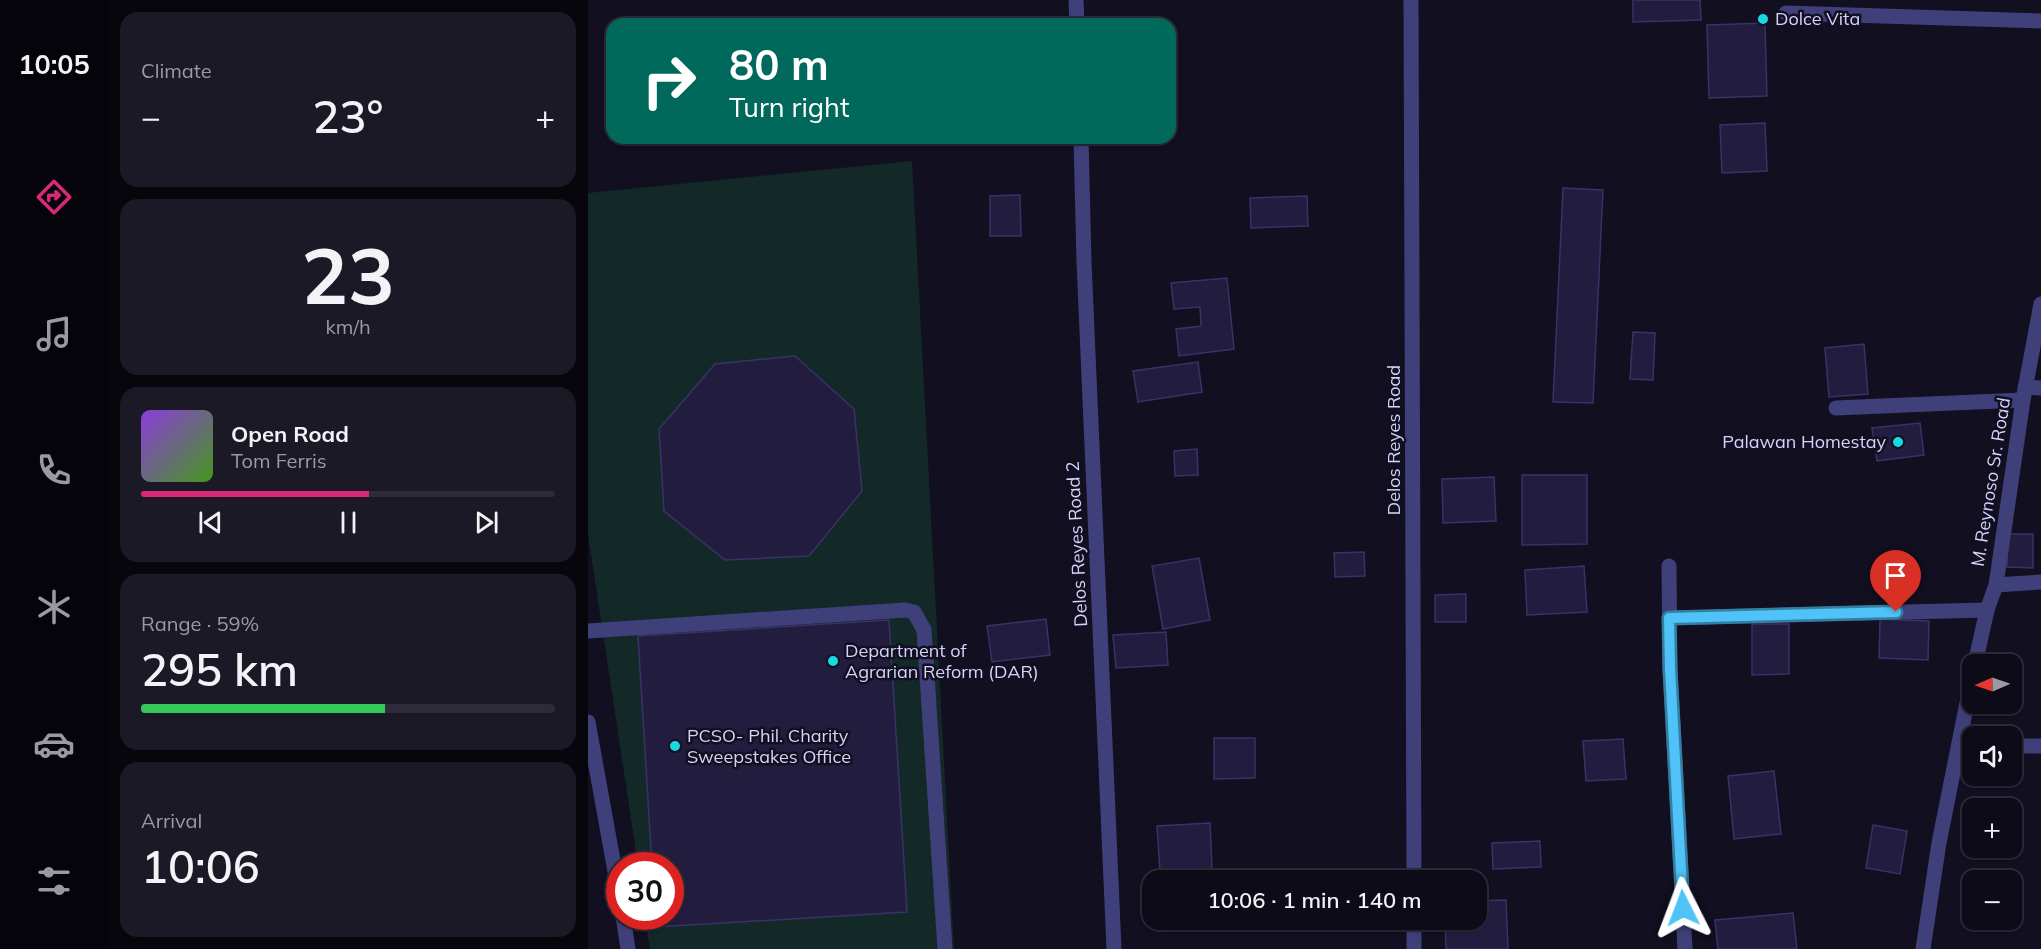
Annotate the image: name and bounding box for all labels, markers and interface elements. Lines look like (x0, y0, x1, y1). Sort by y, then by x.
place label: Dolce Vita (1775, 7, 1860, 30)
marker: Dolce Vita (1756, 12, 1770, 26)
text: 80 m (729, 38, 829, 91)
icon: right (630, 42, 708, 120)
text: 10:05 (18, 47, 90, 81)
text: Climate (141, 58, 212, 83)
text: 23° (313, 88, 383, 144)
text: Turn right (729, 90, 849, 124)
text: − (141, 96, 161, 137)
text: + (535, 96, 555, 137)
icon: directions (33, 176, 75, 218)
text: 23 (301, 226, 395, 324)
icon: music (33, 313, 75, 355)
text: km/h (325, 314, 371, 339)
street label: Delos Reyes Road (1382, 365, 1405, 515)
street label: M. Reynoso Sr. Road (1966, 396, 2015, 568)
text: Open Road (231, 420, 349, 448)
place label: Palawan Homestay (1722, 430, 1886, 453)
marker: Palawan Homestay (1891, 435, 1905, 449)
text: Tom Ferris (231, 448, 327, 473)
icon: phone (33, 449, 75, 491)
street label: Delos Reyes Road 2 (1061, 461, 1092, 627)
icon: previous (194, 506, 227, 539)
icon: pause (332, 506, 365, 539)
icon: next (470, 506, 503, 539)
pin (1870, 550, 1921, 612)
icon: arrive (1879, 559, 1912, 592)
icon: climate (33, 586, 75, 628)
text: Range · 59% (141, 611, 259, 636)
place label: Department of Agrarian Reform (DAR) (845, 639, 1039, 683)
text: 295 km (141, 641, 298, 697)
marker: Department of Agrarian Reform (DAR) (826, 654, 840, 668)
north arrow (1962, 654, 2022, 714)
map controls (1962, 654, 2022, 930)
icon: car (33, 723, 75, 765)
place label: PCSO- Phil. Charity Sweepstakes Office (687, 724, 851, 768)
button: sound (1962, 726, 2022, 786)
marker: PCSO- Phil. Charity Sweepstakes Office (668, 739, 682, 753)
button: + (1962, 798, 2022, 858)
text: Arrival (141, 808, 202, 833)
text: 10:06 (141, 838, 260, 894)
speed limit sign: 30 (606, 852, 684, 930)
icon: filters (33, 860, 75, 902)
button: − (1962, 870, 2022, 930)
position arrow (1651, 876, 1715, 940)
text: 10:06 · 1 min · 140 m (1207, 886, 1422, 914)

